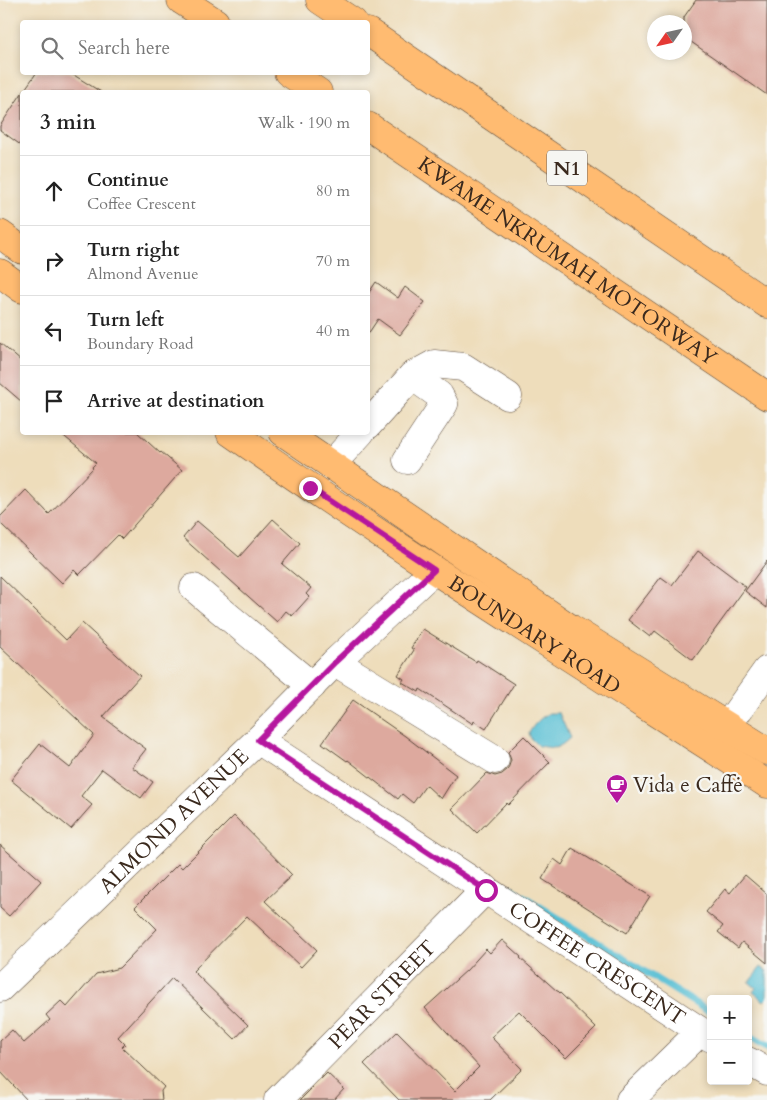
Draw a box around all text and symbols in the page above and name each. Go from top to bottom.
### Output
north arrow [647,15,692,60]
search box [20,20,370,75]
icon: search [38,34,66,62]
text: Search here [78,35,170,61]
text: 3 min [40,108,96,137]
text: Walk · 190 m [258,112,350,134]
street label: KWAME NKRUMAH MOTORWAY [412,150,723,373]
road number: N1 [547,150,587,186]
text: Continue [87,167,169,193]
icon: ahead [40,177,68,205]
text: 80 m [316,180,350,202]
text: Coffee Crescent [87,193,196,215]
text: Turn right [87,237,179,263]
icon: right [40,247,68,275]
text: 70 m [316,250,350,272]
text: Almond Avenue [87,263,198,285]
text: Turn left [87,307,164,333]
icon: left [40,317,68,345]
text: 40 m [316,320,350,342]
text: Boundary Road [87,333,194,355]
icon: arrive [40,387,68,415]
text: Arrive at destination [87,388,264,414]
route end [299,477,322,500]
street label: BOUNDARY ROAD [442,569,626,702]
street label: ALMOND AVENUE [93,742,255,900]
place label: Vida e Caffė [633,771,743,800]
cafe icon: Vida e Caffė [605,773,629,804]
route start [475,879,498,902]
street label: COFFEE CRESCENT [503,895,691,1032]
street label: PEAR STREET [322,934,443,1056]
map controls [707,995,752,1085]
button: + [707,995,752,1040]
button: − [707,1040,752,1085]

